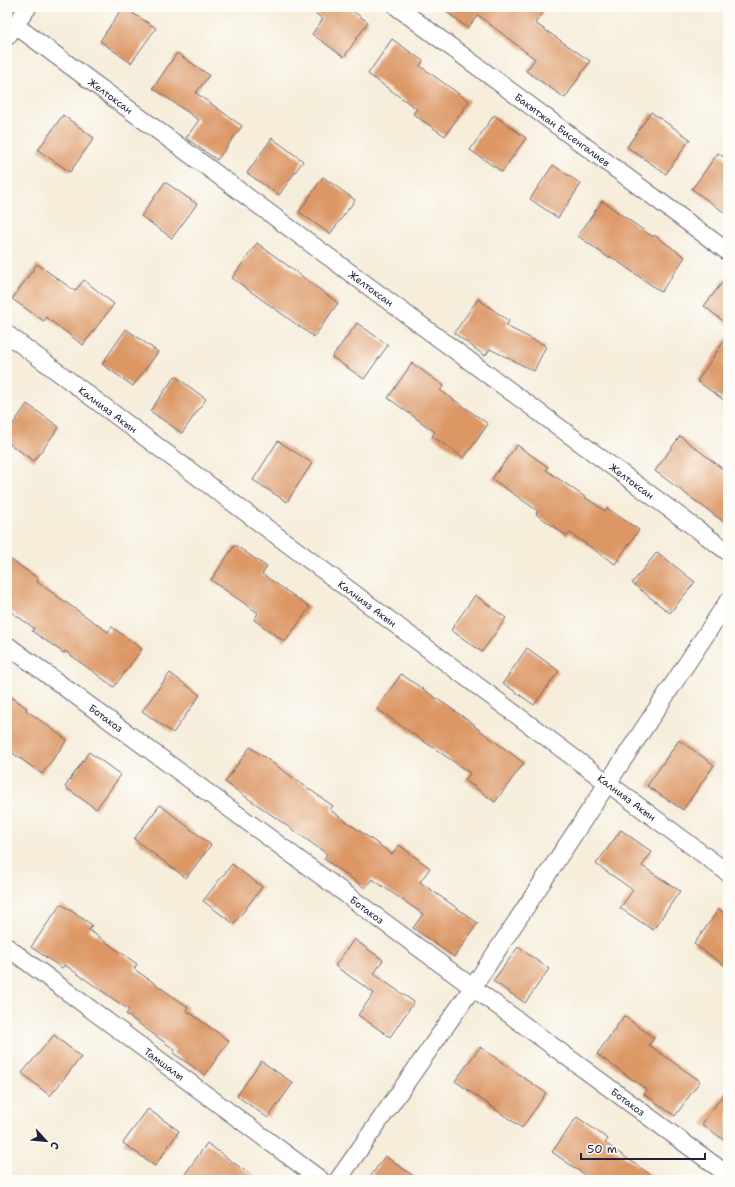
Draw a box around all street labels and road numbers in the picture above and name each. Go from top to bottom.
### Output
street label: Желтоксан [86,75,135,117]
street label: Бакытжан Бисенгалиев [512,90,613,170]
street label: Желтоксан [346,268,396,310]
street label: Калнияз Акын [76,384,140,436]
street label: Желтоксан [607,461,656,502]
street label: Калнияз Акын [335,578,399,630]
street label: Ботакоз [86,701,125,735]
street label: Калнияз Акын [595,772,659,824]
street label: Ботакоз [347,893,387,927]
street label: Тамшалы [141,1045,187,1083]
street label: Ботакоз [608,1085,648,1119]

